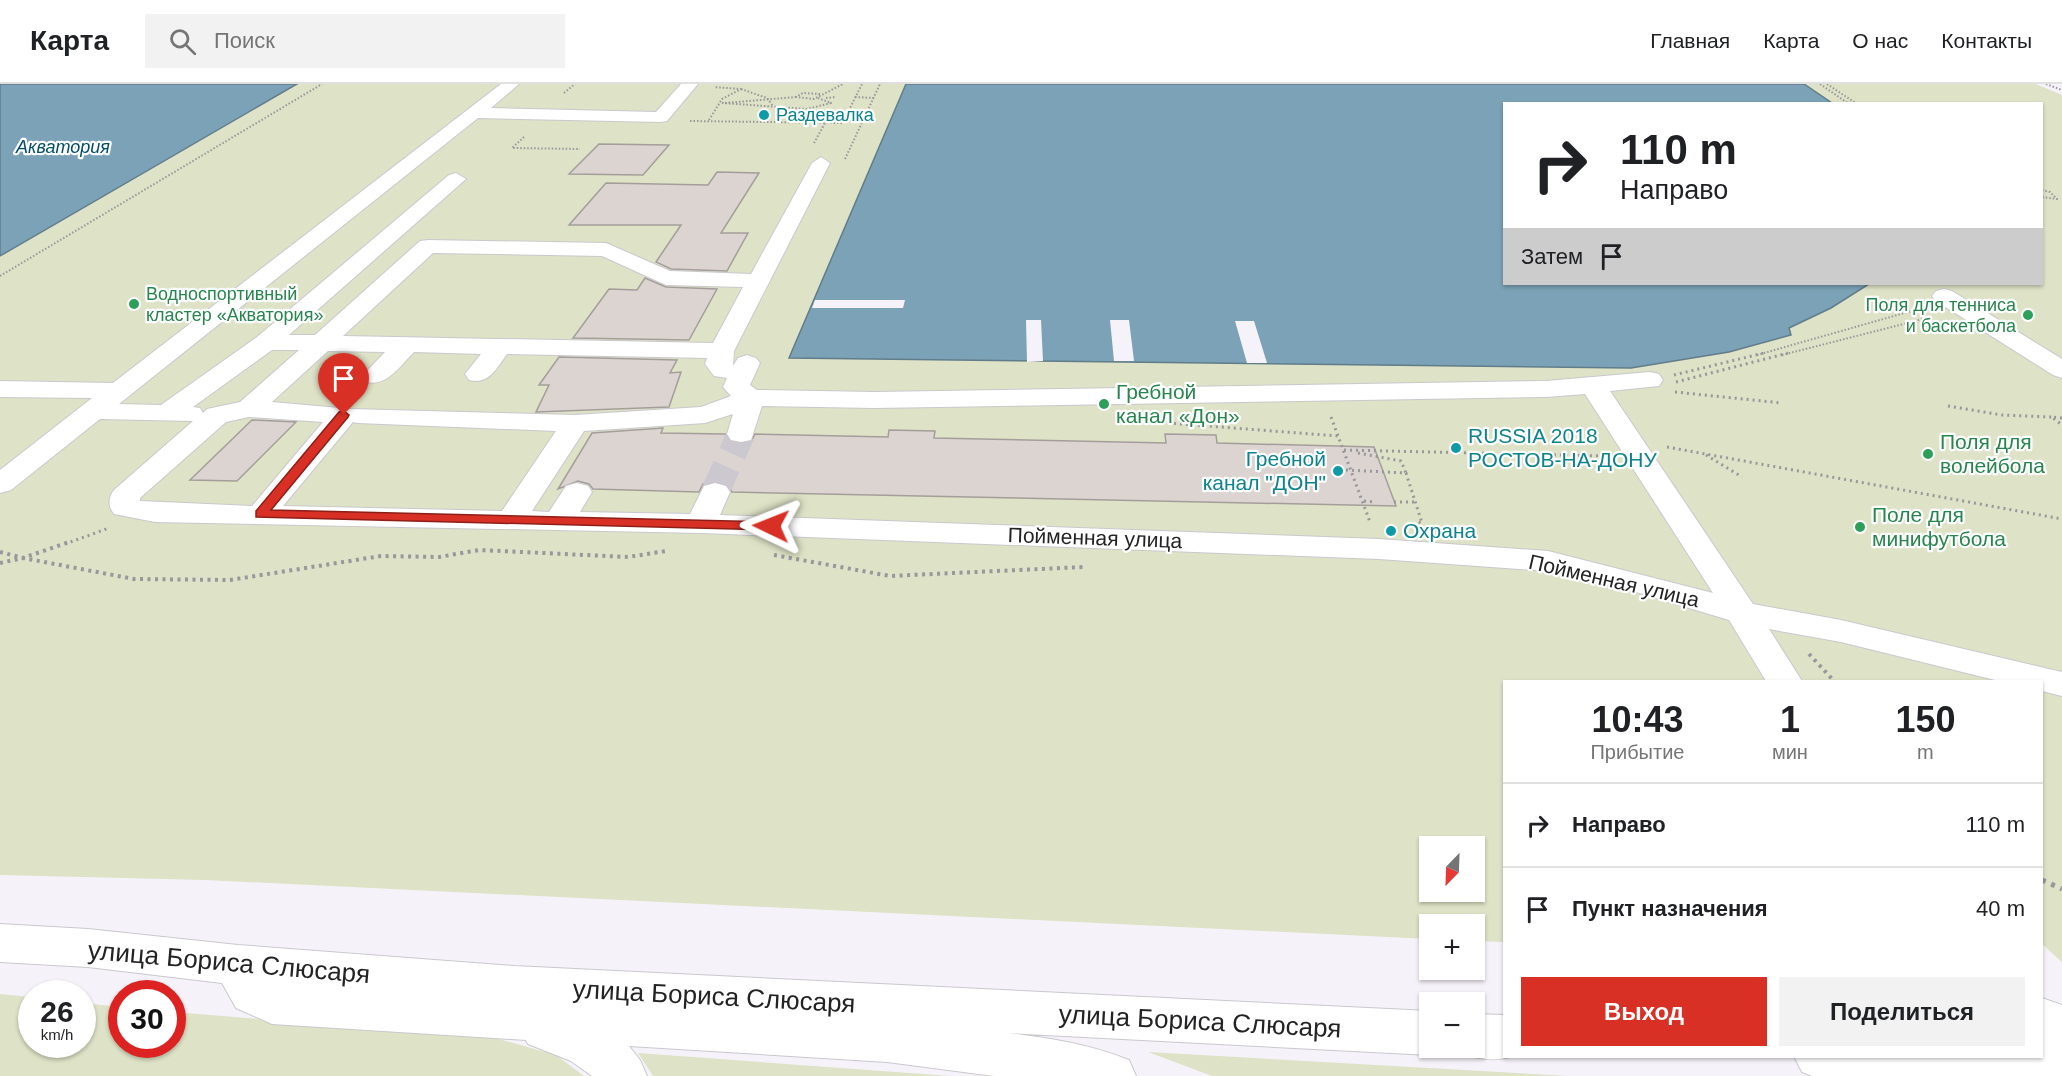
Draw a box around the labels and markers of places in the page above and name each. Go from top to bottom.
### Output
place label: Раздевалка [776,105,875,125]
marker: Раздевалка [757,108,771,122]
place label: Водноспортивный кластер «Акватория» [146,284,323,325]
place label: Поля для тенниса и баскетбола [1865,295,2017,336]
marker: Водноспортивный кластер «Акватория» [127,297,141,311]
marker: Поля для тенниса и баскетбола [2021,308,2035,322]
pin [318,353,369,415]
place label: Гребной канал «Дон» [1116,380,1240,427]
marker: Гребной канал «Дон» [1097,397,1111,411]
place label: RUSSIA 2018 РОСТОВ-НА-ДОНУ [1468,424,1657,471]
place label: Поля для волейбола [1940,430,2045,477]
marker: RUSSIA 2018 РОСТОВ-НА-ДОНУ [1449,441,1463,455]
place label: Гребной канал "ДОН" [1203,447,1326,494]
marker: Поля для волейбола [1921,447,1935,461]
marker: Гребной канал "ДОН" [1331,464,1345,478]
place label: Поле для минифутбола [1872,503,2006,550]
place label: Охрана [1403,519,1477,542]
marker: Поле для минифутбола [1853,520,1867,534]
marker: Охрана [1384,524,1398,538]

